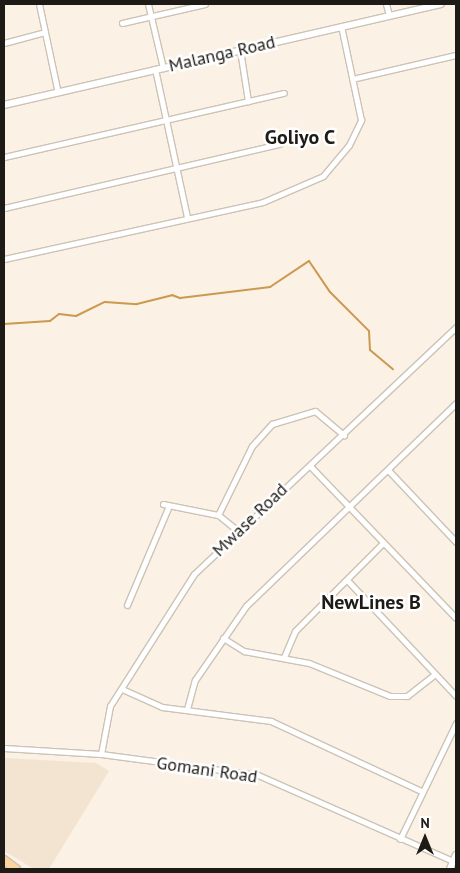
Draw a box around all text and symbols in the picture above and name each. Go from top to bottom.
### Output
street label: Malanga Road [167,31,277,77]
district label: Goliyo C [265,125,335,149]
street label: Mwase Road [208,479,292,561]
district label: NewLines B [321,590,421,614]
street label: Gomani Road [155,752,259,788]
north arrow [400,813,450,863]
text: N [420,814,430,832]

